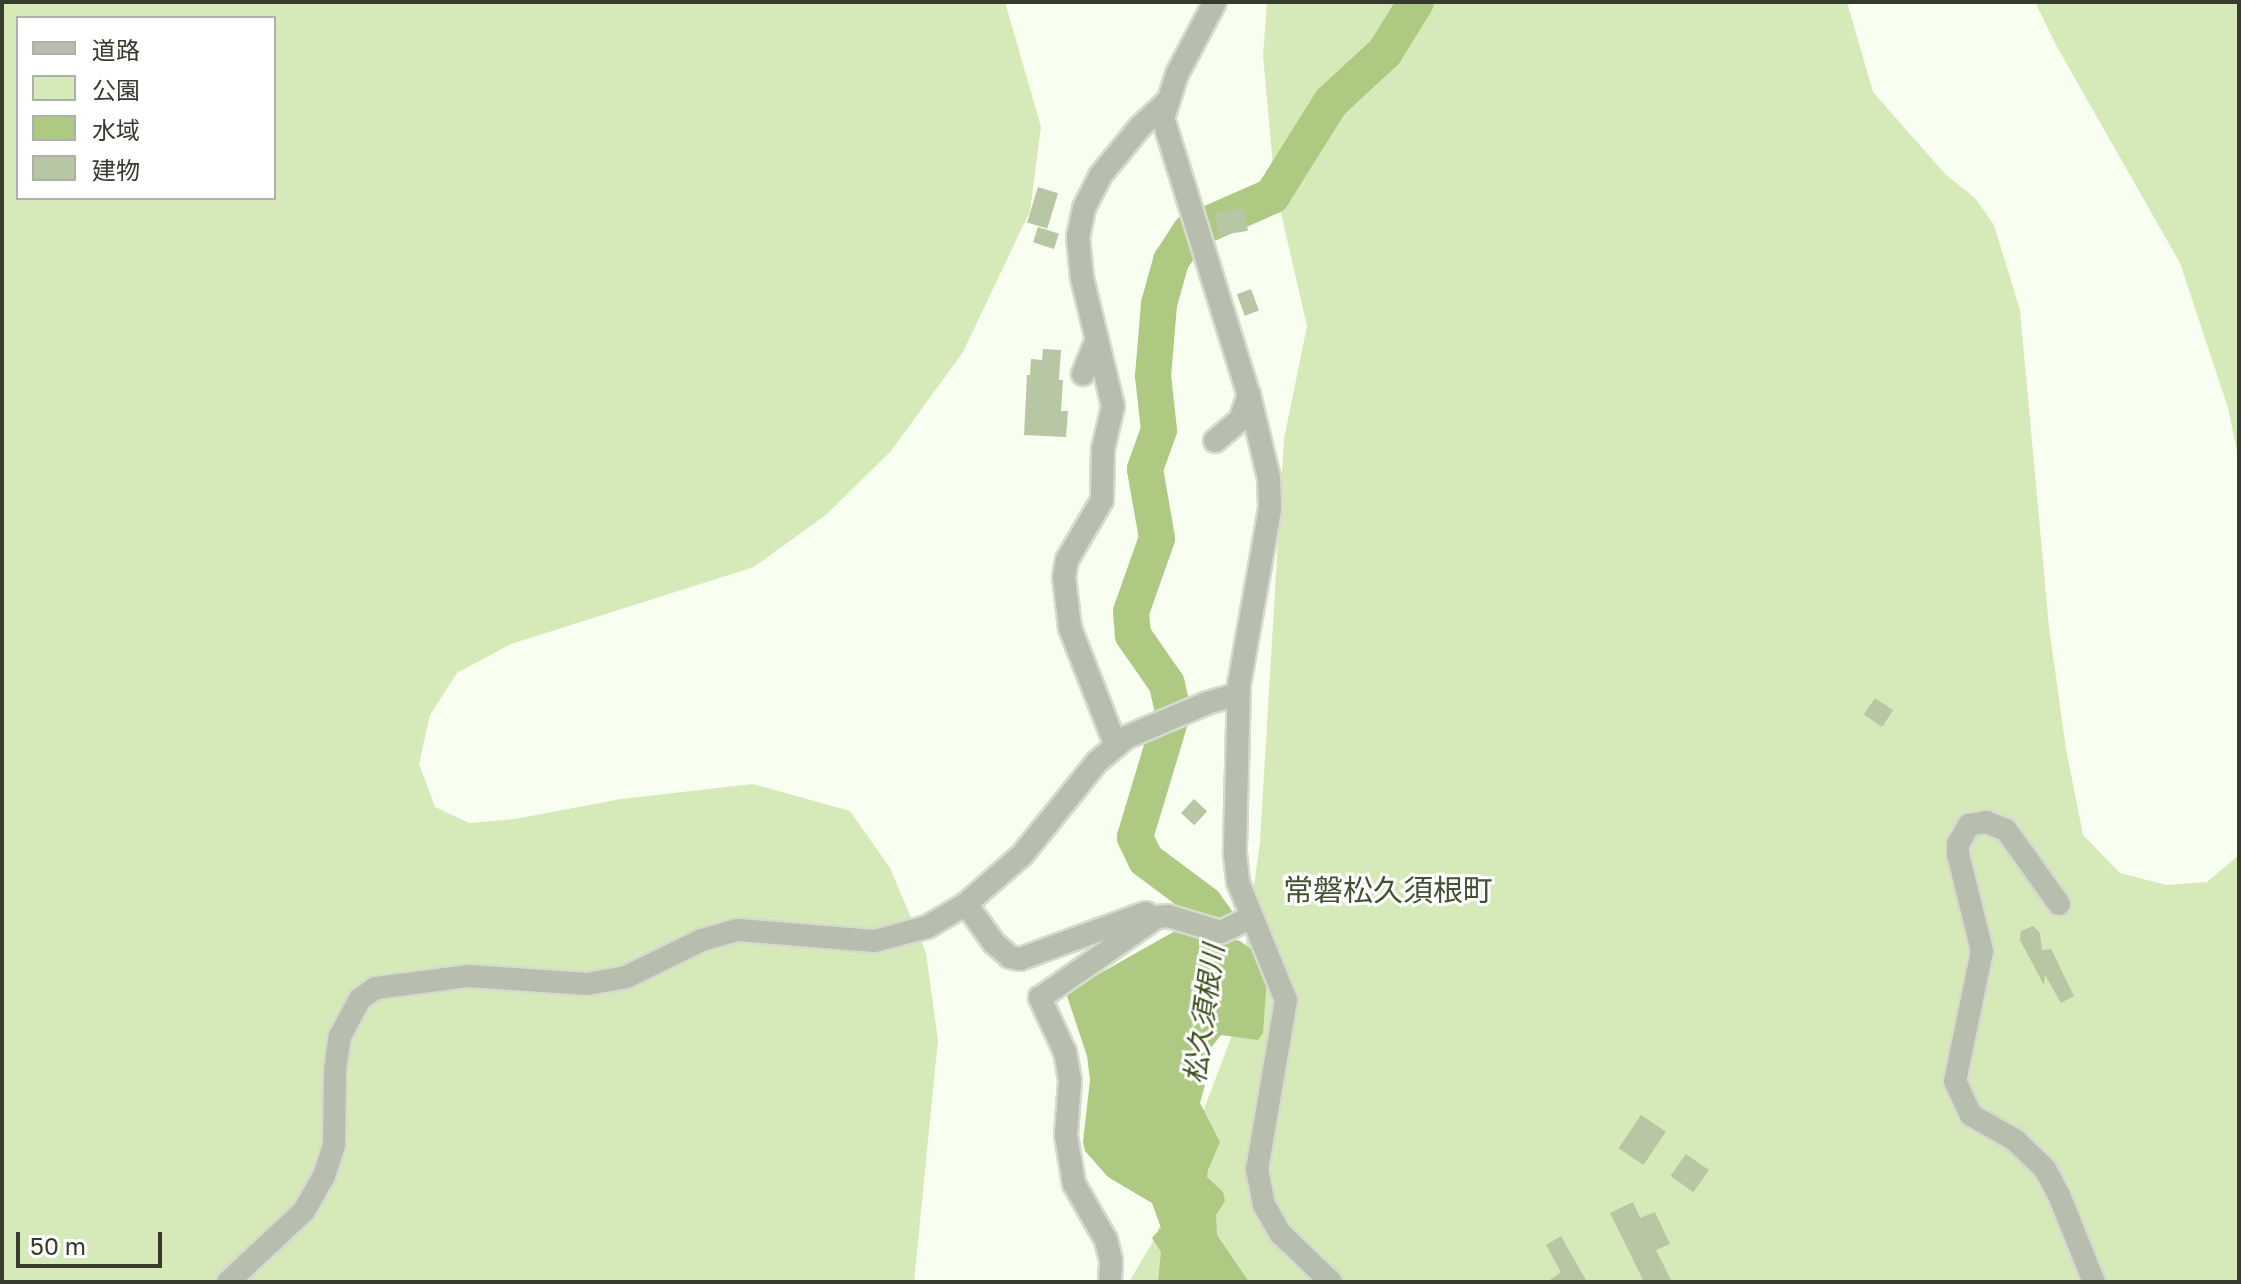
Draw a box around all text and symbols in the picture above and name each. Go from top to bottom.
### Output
legend [16,16,276,200]
text: 道路 [92,35,140,64]
text: 公園 [92,75,140,104]
text: 水域 [92,115,140,144]
text: 建物 [92,155,140,184]
district label: 常磐松久須根町 [1283,872,1493,908]
water label: 松久須根川 [1178,942,1230,1086]
scale bar [20,1216,166,1266]
text: 50 m [30,1231,86,1260]

